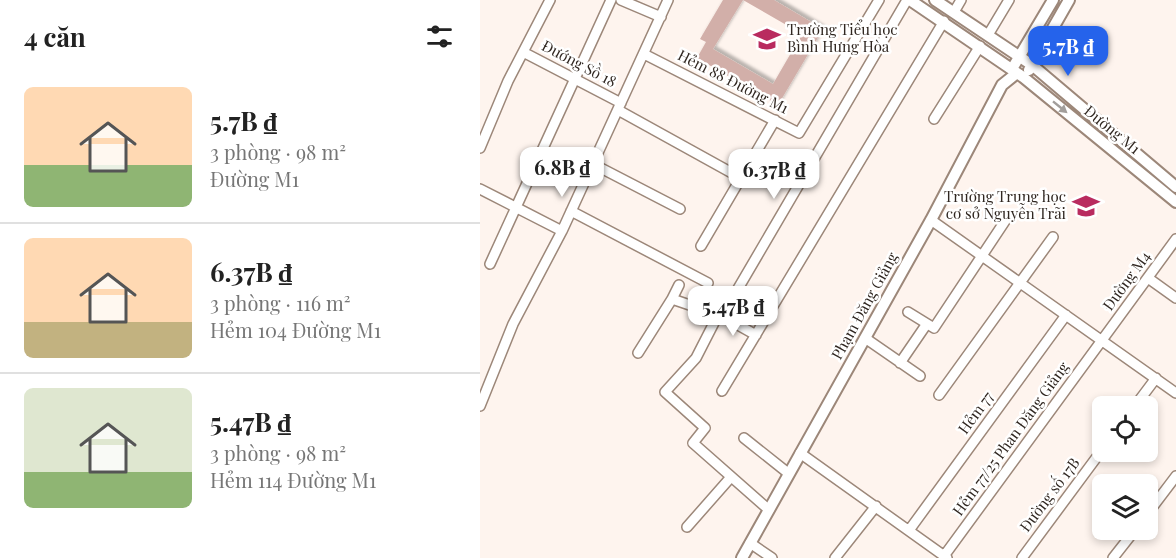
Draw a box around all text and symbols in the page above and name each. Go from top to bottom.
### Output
text: 4 căn [24,19,86,54]
place label: Trường Tiểu học Bình Hưng Hòa [787,19,898,56]
icon: filters [423,20,456,53]
school or university icon: Trường Tiểu học Bình Hưng Hòa [752,24,782,54]
pin: 5.7B ₫ [1019,26,1117,77]
text: 5.7B ₫ [1042,32,1094,59]
street label: Đướng Sồ 18 [539,34,621,91]
street label: Hẻm 88 Đường M1 [675,45,793,118]
street label: Đường M1 [1080,100,1145,158]
one-way arrow [1052,101,1068,114]
text: 5.7B ₫ [210,103,277,138]
icon: home [72,111,144,183]
text: 3 phòng · 98 m² [210,138,346,165]
pin: 6.8B ₫ [513,147,611,198]
pin: 6.37B ₫ [719,149,829,200]
text: 6.8B ₫ [534,153,590,180]
text: 6.37B ₫ [742,155,806,182]
text: Đường M1 [210,165,299,192]
place label: Trường Trung học cơ sở Nguyễn Trãi [944,186,1067,223]
school or university icon: Trường Trung học cơ sở Nguyễn Trãi [1071,191,1101,221]
street label: Đường M4 [1098,247,1154,314]
street label: Phạm Đăng Giảng [826,248,902,363]
text: 6.37B ₫ [210,254,292,289]
icon: home [72,262,144,334]
pin: 5.47B ₫ [678,286,788,337]
text: 3 phòng · 116 m² [210,289,351,316]
text: 5.47B ₫ [702,292,764,319]
text: Hẻm 104 Đường M1 [210,316,381,343]
street label: Hẻm 77/25 Phan Đăng Giảng [948,357,1073,519]
street label: Hẻm 77 [953,387,997,438]
map controls [1092,396,1158,540]
button: locate [1092,396,1158,462]
text: 5.47B ₫ [210,404,291,439]
icon: home [72,412,144,484]
text: 3 phòng · 98 m² [210,439,346,466]
street label: Đường số 17B [1014,453,1084,536]
text: Hẻm 114 Đường M1 [210,466,376,493]
button: layers [1092,474,1158,540]

